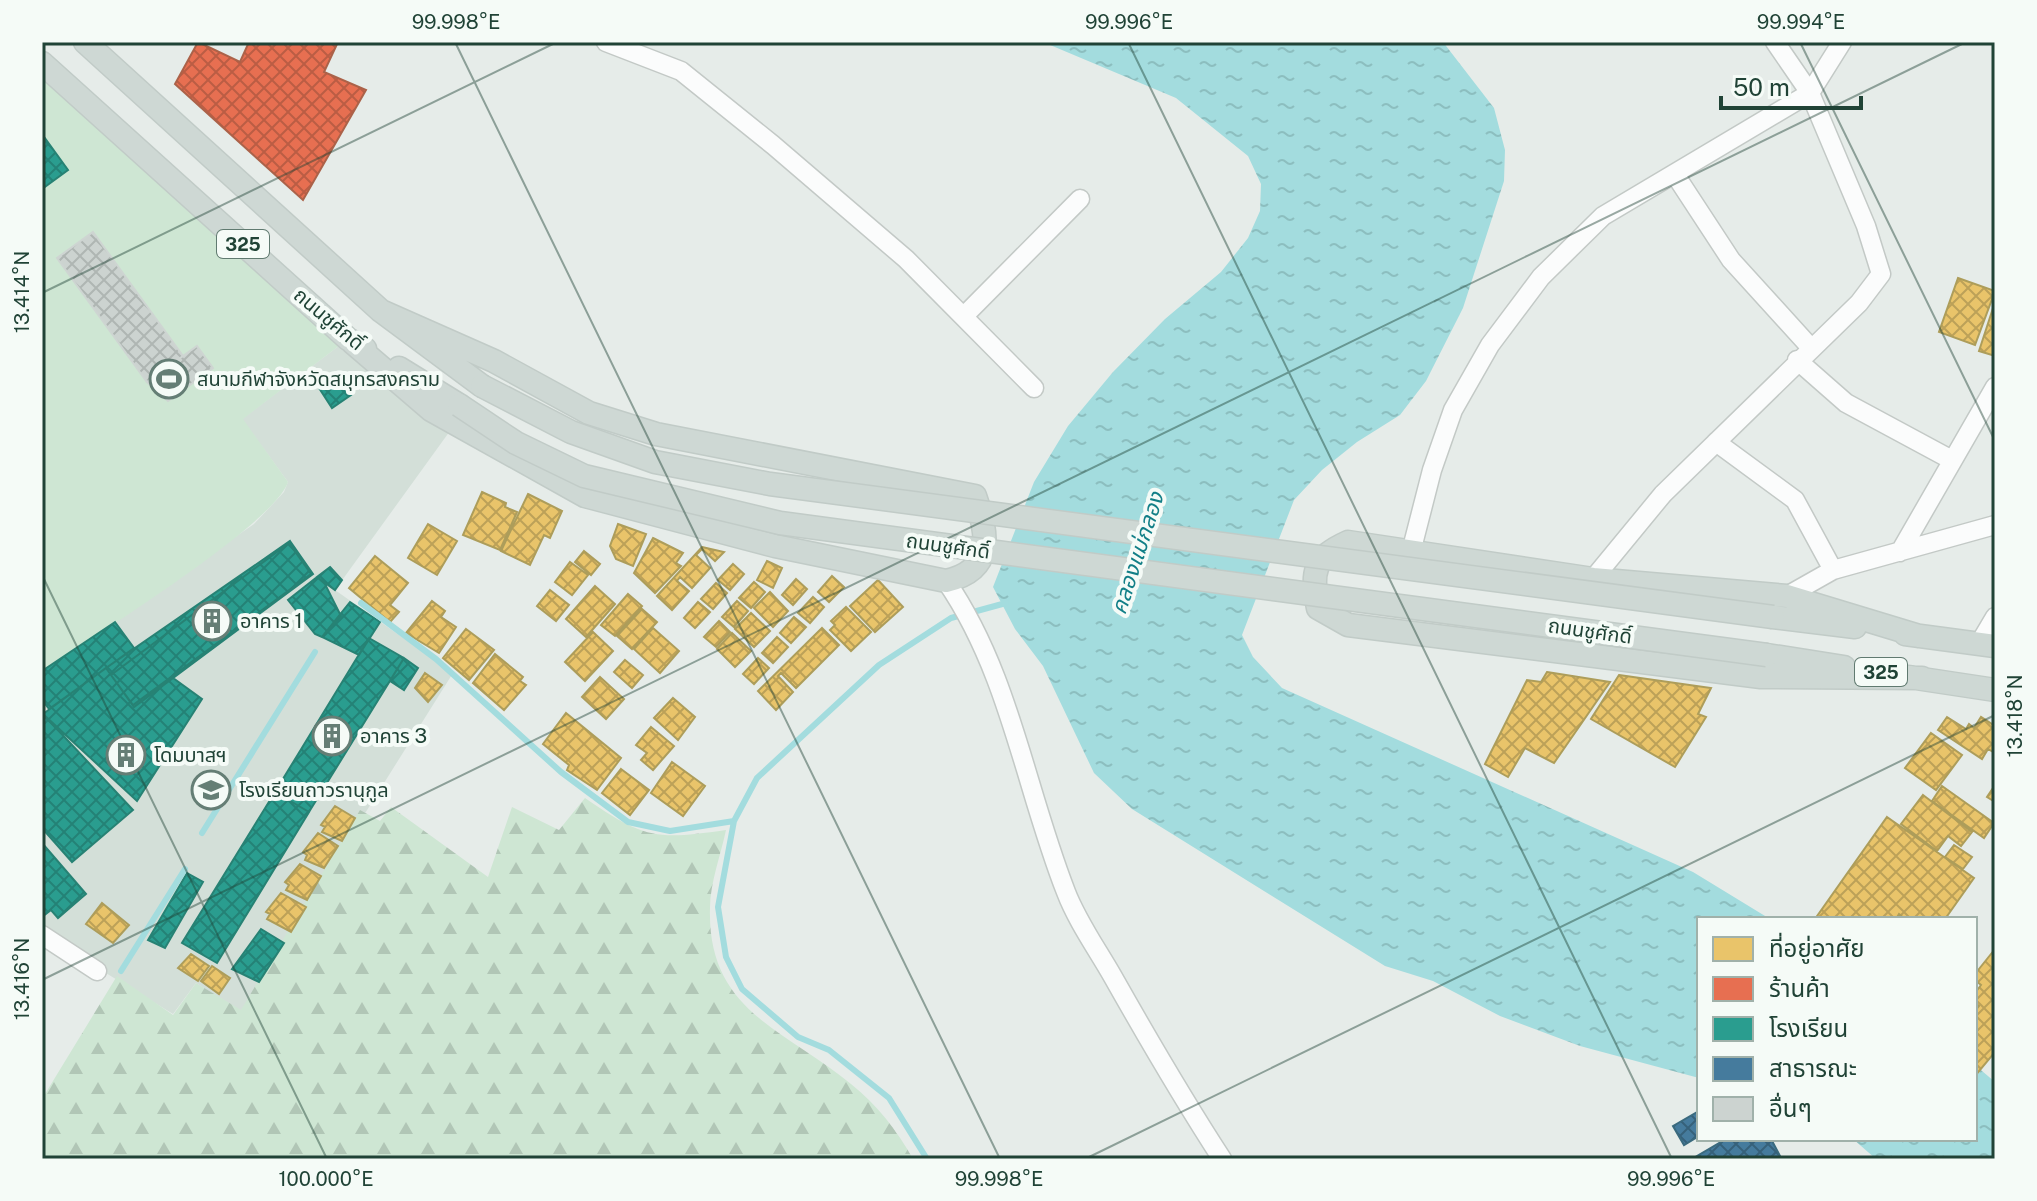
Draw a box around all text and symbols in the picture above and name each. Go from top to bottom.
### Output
text: 99.998°E [412,10,500,34]
text: 99.996°E [1085,10,1173,34]
text: 99.994°E [1757,10,1845,34]
scale bar [1721,60,1861,110]
text: 50 m [1733,73,1790,101]
road number: 325 [217,230,269,258]
text: 13.414°N [10,251,34,333]
street label: ถนนชูศักดิ์ [288,283,369,356]
sports icon: สนามกีฬาจังหวัดสมุทรสงคราม [148,358,190,400]
place label: สนามกีฬาจังหวัดสมุทรสงคราม [197,367,440,391]
water label: คลองแม่กลอง [1105,488,1169,617]
street label: ถนนชูศักดิ์ [904,528,991,565]
building icon: อาคาร 1 [191,600,233,642]
place label: อาคาร 1 [240,609,303,633]
street label: ถนนชูศักดิ์ [1546,613,1633,650]
road number: 325 [1855,658,1907,686]
text: 13.418°N [2003,674,2027,758]
building icon: อาคาร 3 [311,715,353,757]
place label: อาคาร 3 [360,724,427,748]
building icon: โดมบาสฯ [105,734,147,776]
place label: โดมบาสฯ [154,743,227,767]
school or university icon: โรงเรียนถาวรานุกูล [190,769,232,811]
place label: โรงเรียนถาวรานุกูล [239,778,389,803]
legend [1697,917,1977,1141]
text: ที่อยู่อาศัย [1769,932,1865,964]
text: 13.416°N [10,938,34,1020]
text: ร้านค้า [1769,974,1830,1002]
text: โรงเรียน [1769,1014,1848,1042]
text: สาธารณะ [1769,1054,1857,1082]
text: อื่นๆ [1769,1092,1812,1122]
text: 100.000°E [278,1167,374,1191]
text: 99.998°E [955,1167,1043,1191]
text: 99.996°E [1627,1167,1715,1191]

